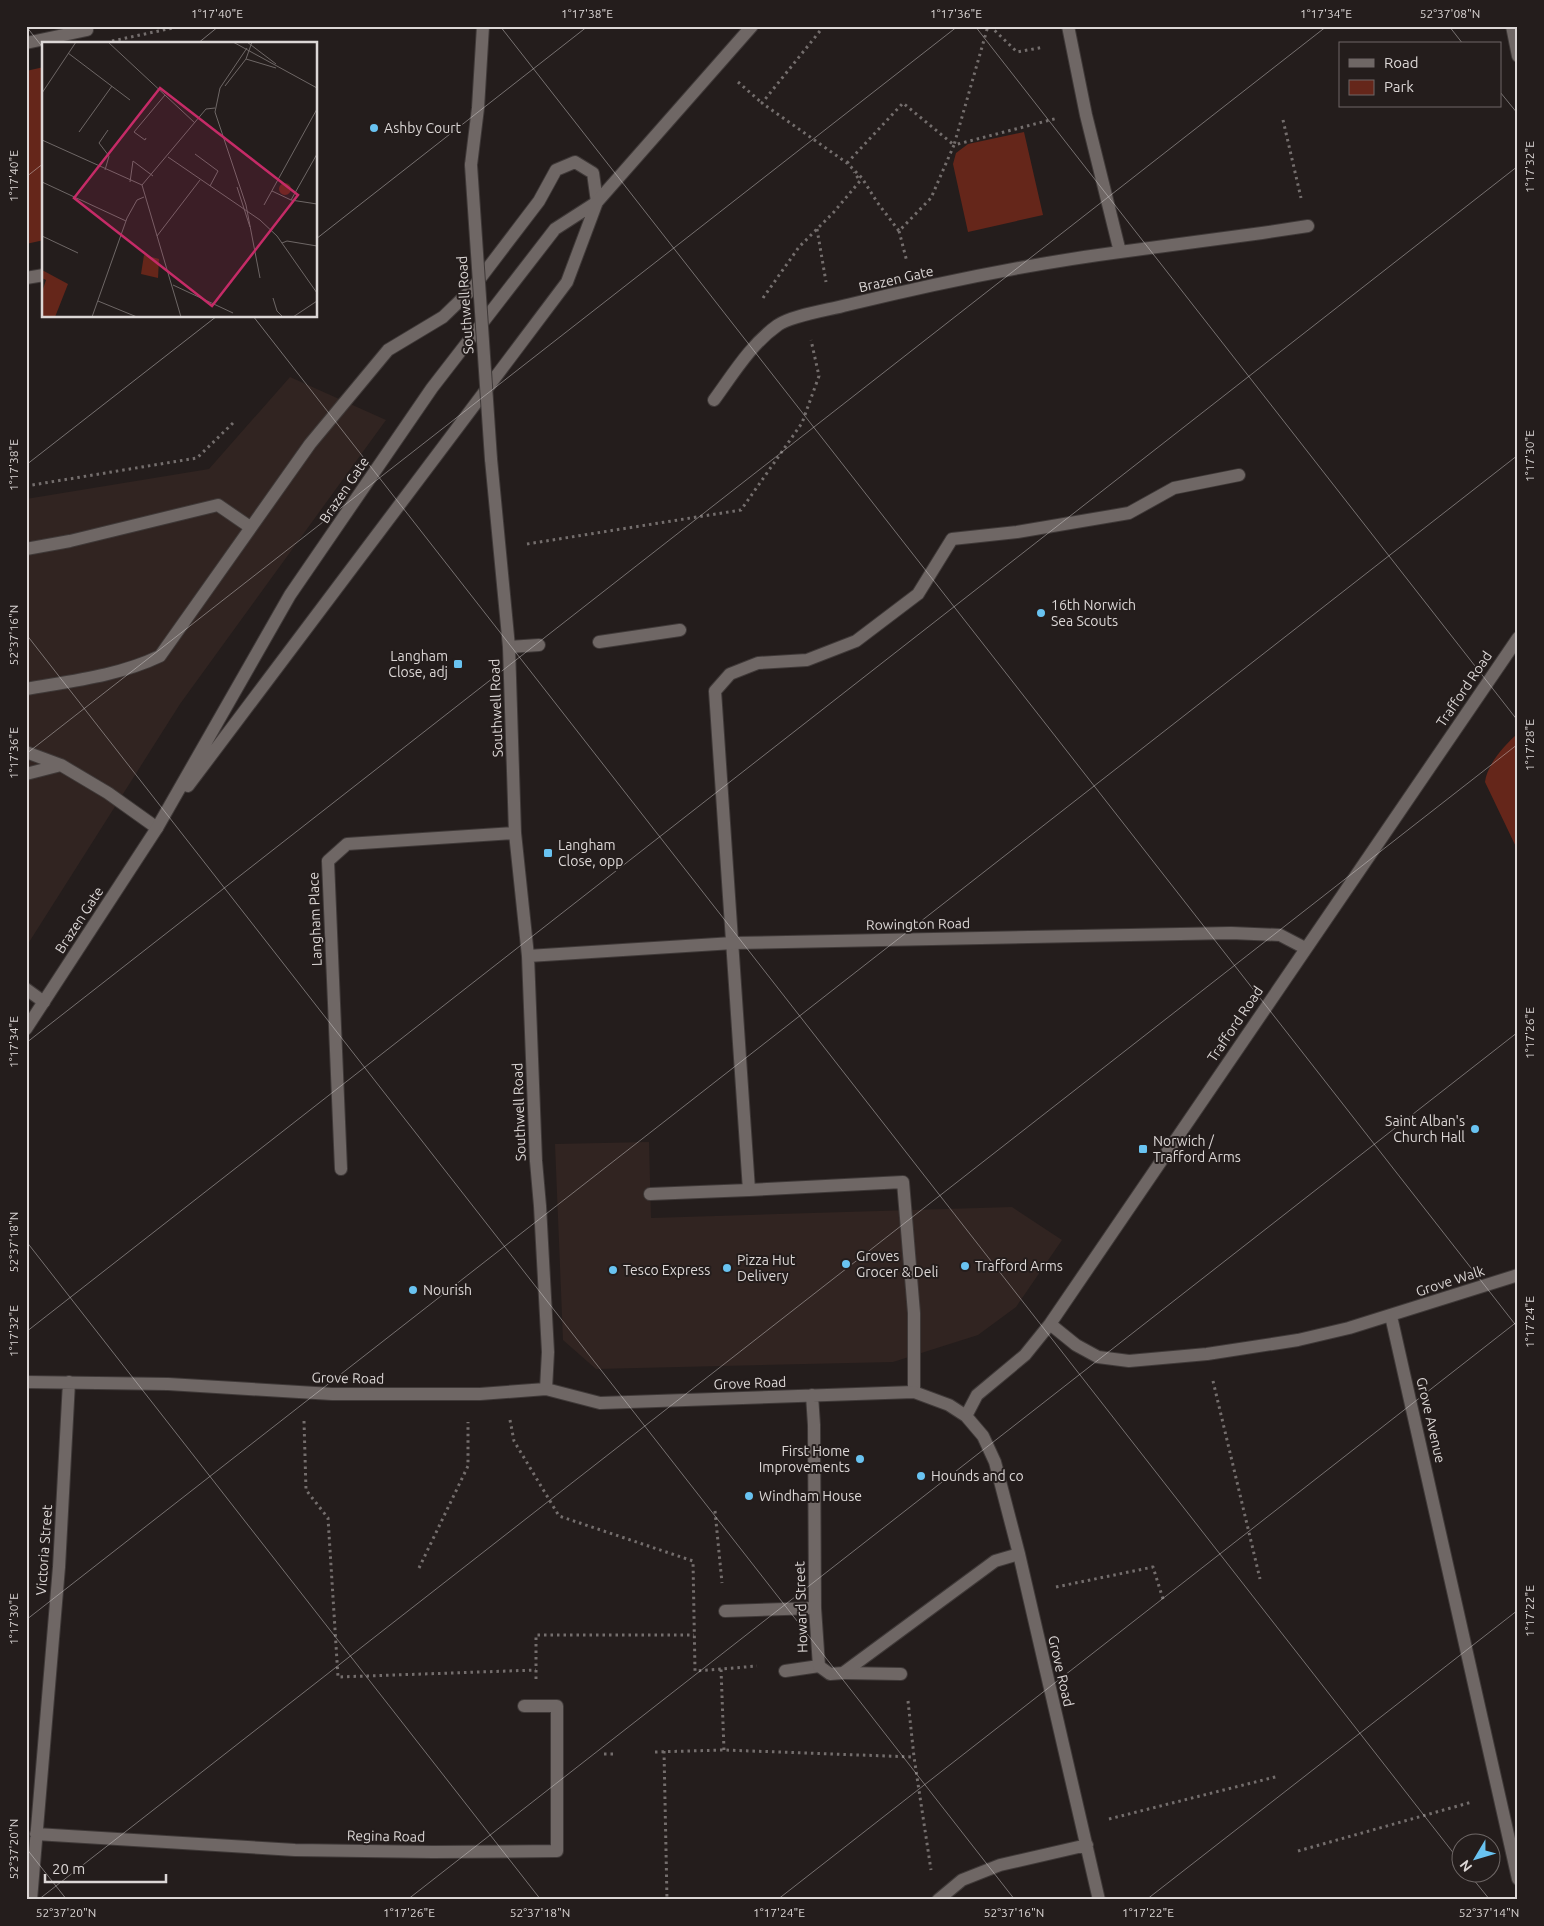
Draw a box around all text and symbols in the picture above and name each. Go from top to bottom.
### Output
text: 1°17'40"E [191,7,243,20]
text: 1°17'38"E [561,7,613,20]
text: 1°17'36"E [930,7,982,20]
text: 1°17'34"E [1300,7,1352,20]
text: 52°37'08"N [1420,7,1480,20]
inset map [42,42,318,318]
legend [1339,42,1502,108]
text: Road [1384,54,1419,71]
text: Park [1384,78,1414,95]
place label: Ashby Court [384,120,462,136]
marker: Ashby Court [368,122,380,134]
text: 1°17'32"E [1523,141,1536,193]
text: 1°17'40"E [7,150,20,202]
street label: Southwell Road [454,255,476,355]
street label: Brazen Gate [857,263,935,295]
text: 1°17'30"E [1523,430,1536,482]
text: 1°17'38"E [7,439,20,491]
street label: Brazen Gate [316,454,372,526]
place label: 16th Norwich Sea Scouts [1051,597,1136,629]
text: 52°37'16"N [7,605,20,665]
marker: 16th Norwich Sea Scouts [1035,607,1047,619]
place label: Langham Close, adj [388,648,448,680]
street label: Trafford Road [1433,648,1495,730]
marker: Langham Close, adj [452,658,464,670]
street label: Southwell Road [486,659,506,757]
text: 1°17'28"E [1523,719,1536,771]
text: 1°17'36"E [7,727,20,779]
place label: Langham Close, opp [558,837,623,869]
marker: Langham Close, opp [542,847,554,859]
street label: Langham Place [305,872,325,966]
street label: Brazen Gate [52,884,106,956]
street label: Rowington Road [866,915,970,933]
street label: Trafford Road [1204,983,1266,1065]
text: 1°17'26"E [1523,1007,1536,1059]
text: 1°17'34"E [7,1016,20,1068]
street label: Southwell Road [509,1063,529,1161]
place label: Saint Alban's Church Hall [1385,1113,1465,1145]
marker: Saint Alban's Church Hall [1469,1123,1481,1135]
place label: Norwich / Trafford Arms [1153,1133,1241,1165]
marker: Norwich / Trafford Arms [1137,1143,1149,1155]
text: 52°37'18"N [7,1212,20,1272]
place label: Groves Grocer & Deli [856,1248,939,1280]
place label: Pizza Hut Delivery [737,1252,796,1284]
marker: Groves Grocer & Deli [840,1258,852,1270]
place label: Trafford Arms [975,1258,1063,1274]
marker: Trafford Arms [959,1260,971,1272]
place label: Tesco Express [623,1262,710,1278]
marker: Pizza Hut Delivery [721,1262,733,1274]
street label: Grove Walk [1414,1262,1486,1300]
marker: Tesco Express [607,1264,619,1276]
place label: Nourish [423,1282,472,1298]
marker: Nourish [407,1284,419,1296]
text: 1°17'24"E [1523,1296,1536,1348]
text: 1°17'32"E [7,1305,20,1357]
street label: Grove Road [311,1369,385,1387]
street label: Grove Road [713,1374,787,1392]
street label: Grove Avenue [1413,1376,1449,1464]
place label: First Home Improvements [759,1443,850,1475]
marker: First Home Improvements [854,1453,866,1465]
place label: Hounds and co [931,1468,1024,1484]
marker: Hounds and co [915,1470,927,1482]
place label: Windham House [759,1488,862,1504]
marker: Windham House [743,1490,755,1502]
street label: Victoria Street [33,1504,55,1596]
street label: Howard Street [791,1560,811,1653]
text: 1°17'22"E [1523,1585,1536,1637]
text: 1°17'30"E [7,1593,20,1645]
street label: Grove Road [1045,1634,1077,1708]
text: 52°37'20"N [7,1819,20,1879]
street label: Regina Road [347,1827,425,1845]
north arrow [1452,1834,1502,1884]
scale bar [45,1851,166,1883]
text: N [1456,1857,1475,1875]
text: 20 m [52,1860,85,1877]
text: 52°37'20"N [36,1906,96,1919]
text: 1°17'26"E [383,1906,435,1919]
text: 52°37'18"N [510,1906,570,1919]
text: 1°17'24"E [753,1906,805,1919]
text: 52°37'16"N [984,1906,1044,1919]
text: 1°17'22"E [1122,1906,1174,1919]
text: 52°37'14"N [1459,1906,1519,1919]

